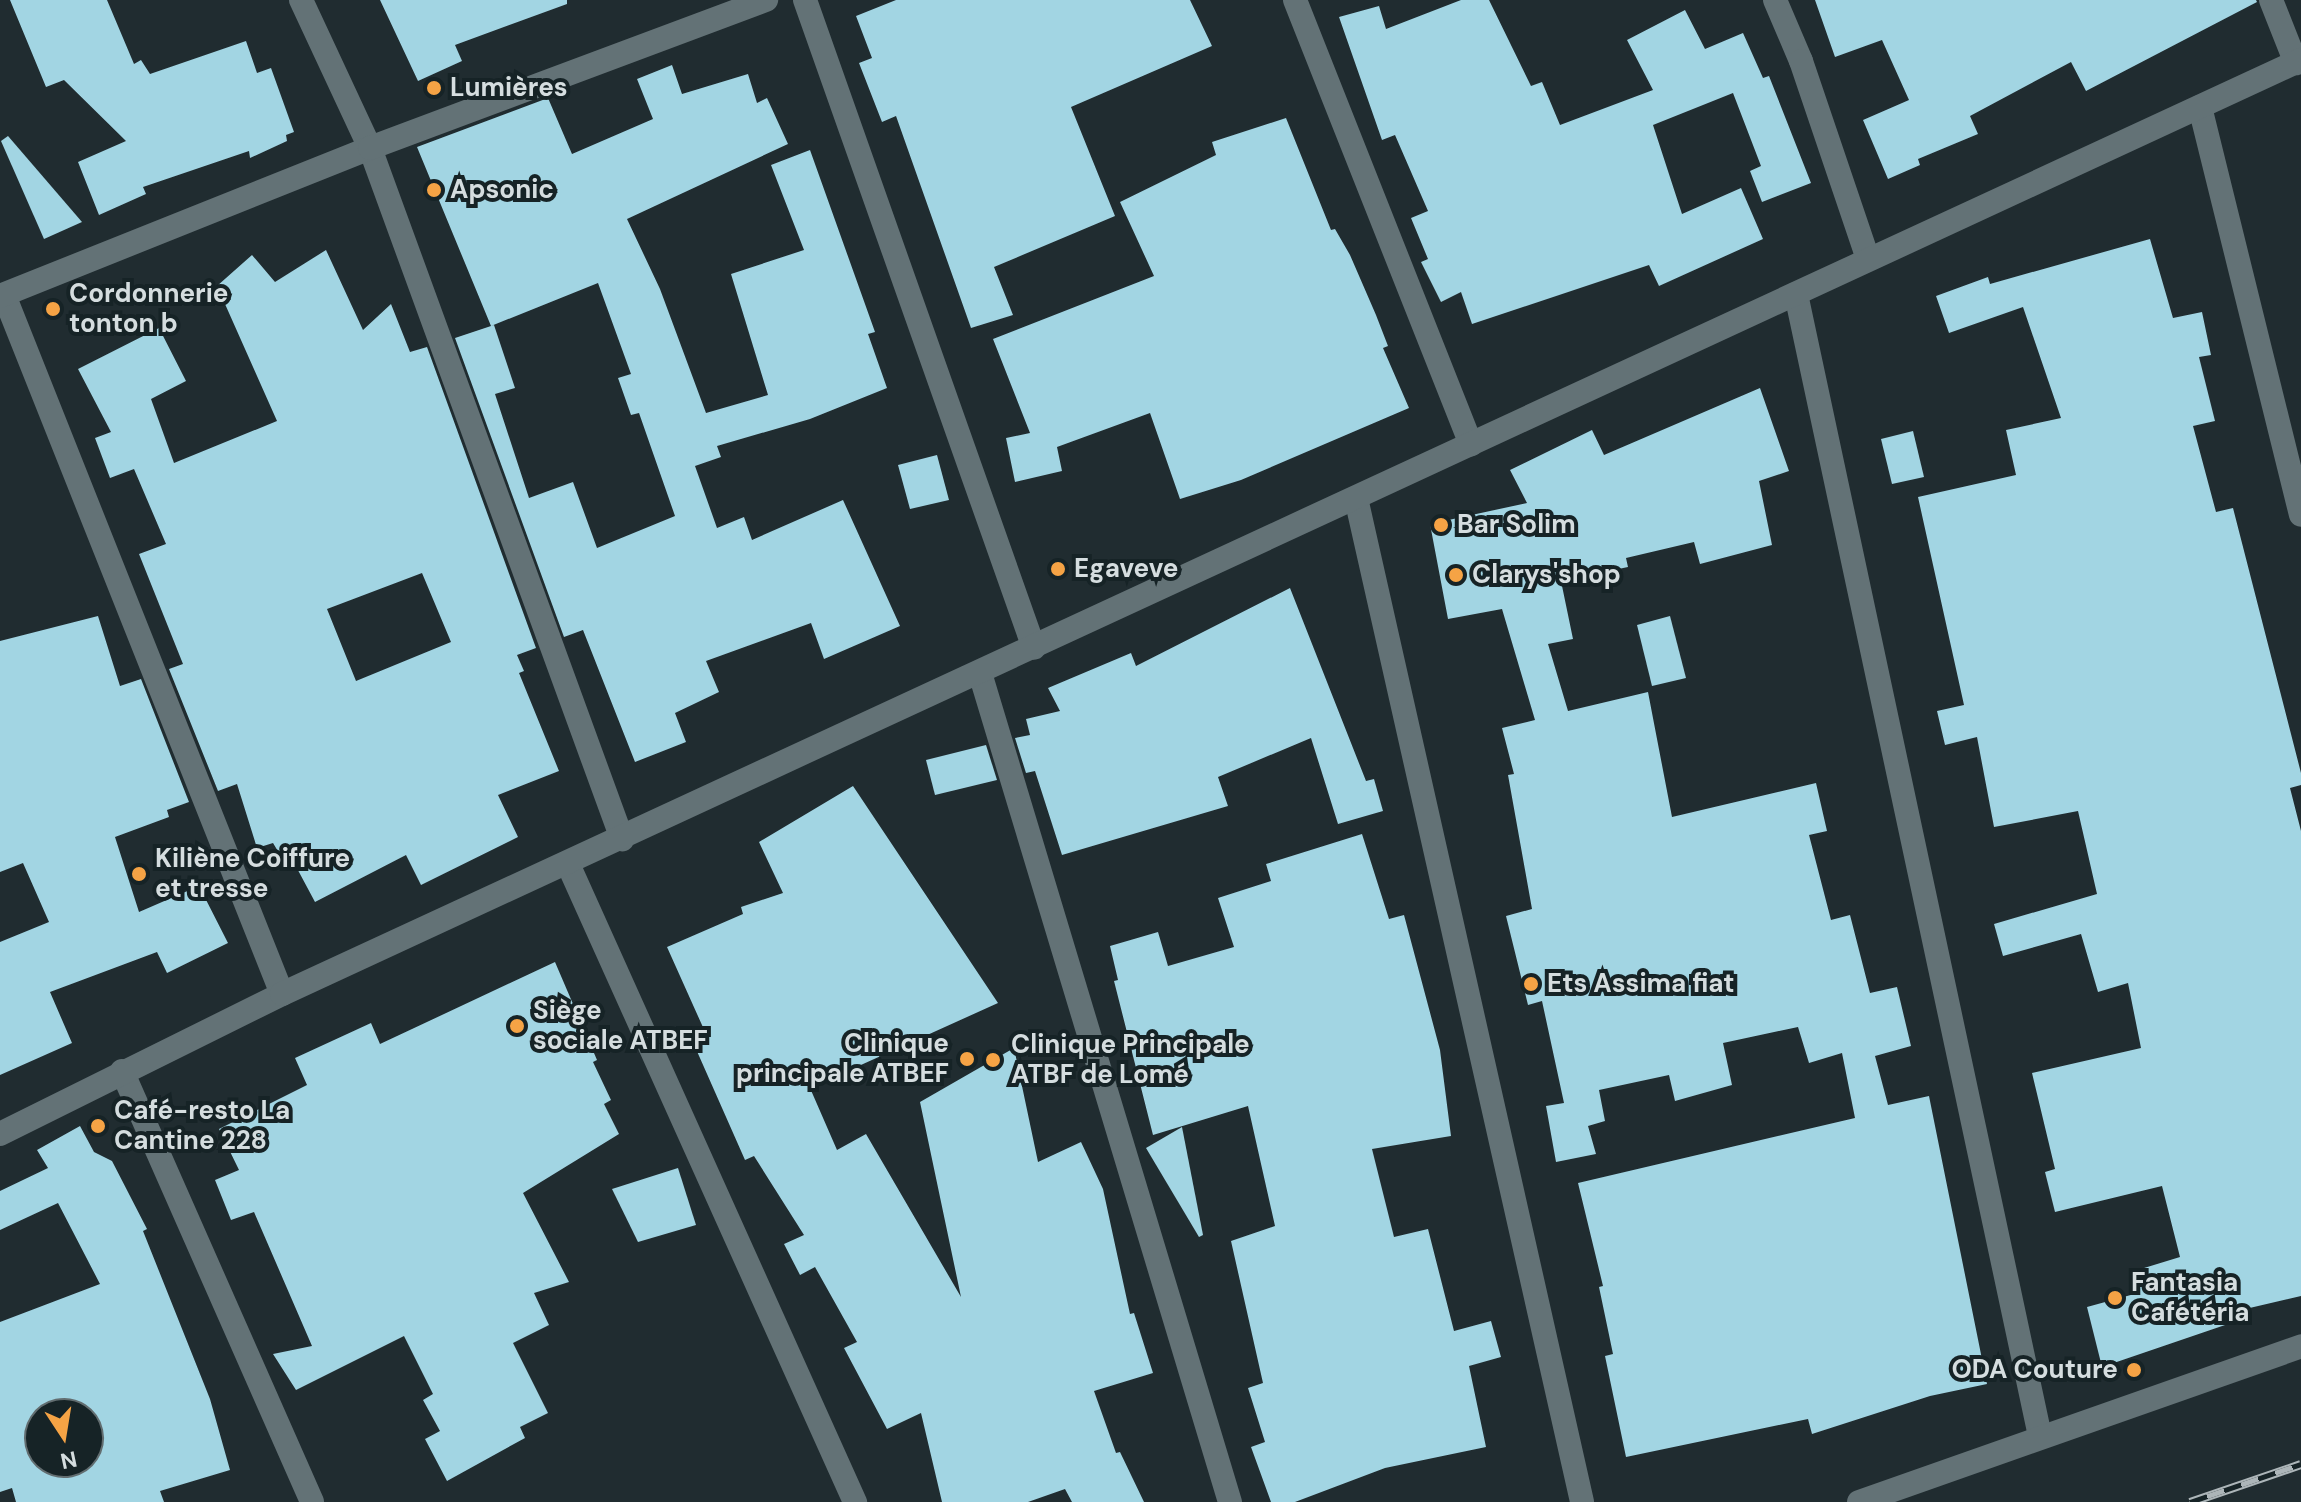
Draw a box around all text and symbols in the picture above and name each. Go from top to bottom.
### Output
place label: Lumières [450,72,568,104]
marker: Lumières [425,79,443,97]
place label: Apsonic [450,174,554,206]
marker: Apsonic [425,181,443,199]
place label: Cordonnerie tonton b [69,278,229,340]
marker: Cordonnerie tonton b [44,300,62,318]
place label: Bar Solim [1457,509,1576,541]
marker: Bar Solim [1432,516,1450,534]
place label: Egaveve [1074,553,1178,585]
place label: Clarys'shop [1472,559,1621,591]
marker: Egaveve [1049,560,1067,578]
marker: Clarys'shop [1447,566,1465,584]
place label: Kiliène Coiffure et tresse [155,843,350,904]
marker: Kiliène Coiffure et tresse [130,865,148,883]
place label: Ets Assima fiat [1547,968,1735,1000]
marker: Ets Assima fiat [1522,975,1540,993]
place label: Siège sociale ATBEF [533,995,708,1056]
marker: Siège sociale ATBEF [508,1017,526,1035]
place label: Clinique principale ATBEF [736,1028,949,1090]
place label: Clinique Principale ATBF de Lomé [1011,1029,1250,1090]
marker: Clinique principale ATBEF [956,1048,978,1070]
marker: Clinique Principale ATBF de Lomé [982,1049,1004,1071]
place label: Café-resto La Cantine 228 [114,1095,290,1156]
marker: Café-resto La Cantine 228 [89,1117,107,1135]
place label: Fantasia Cafétéria [2131,1267,2250,1328]
marker: Fantasia Cafétéria [2106,1289,2124,1307]
place label: ODA Couture [1951,1354,2118,1386]
marker: ODA Couture [2125,1361,2143,1379]
north arrow [24,1398,104,1478]
text: N [58,1444,80,1476]

